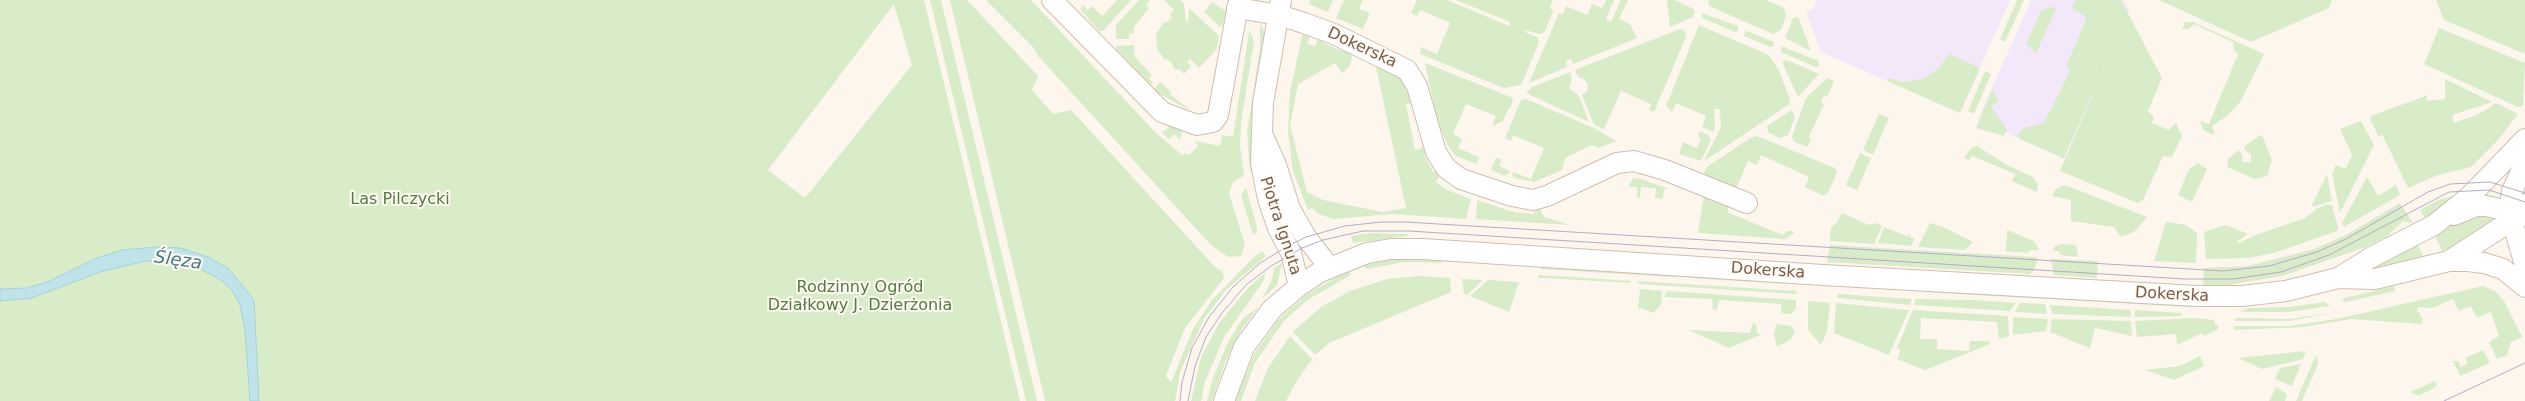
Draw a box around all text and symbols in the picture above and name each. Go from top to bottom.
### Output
street label: Dokerska [1324,24,1400,72]
street label: Piotra Ignuta [1255,174,1305,278]
park label: Las Pilczycki [350,190,450,210]
water label: Ślęza [153,247,203,275]
street label: Dokerska [1730,259,1806,283]
park label: Rodzinny Ogród Działkowy J. Dzierżonia [768,278,952,316]
street label: Dokerska [2134,283,2210,307]

